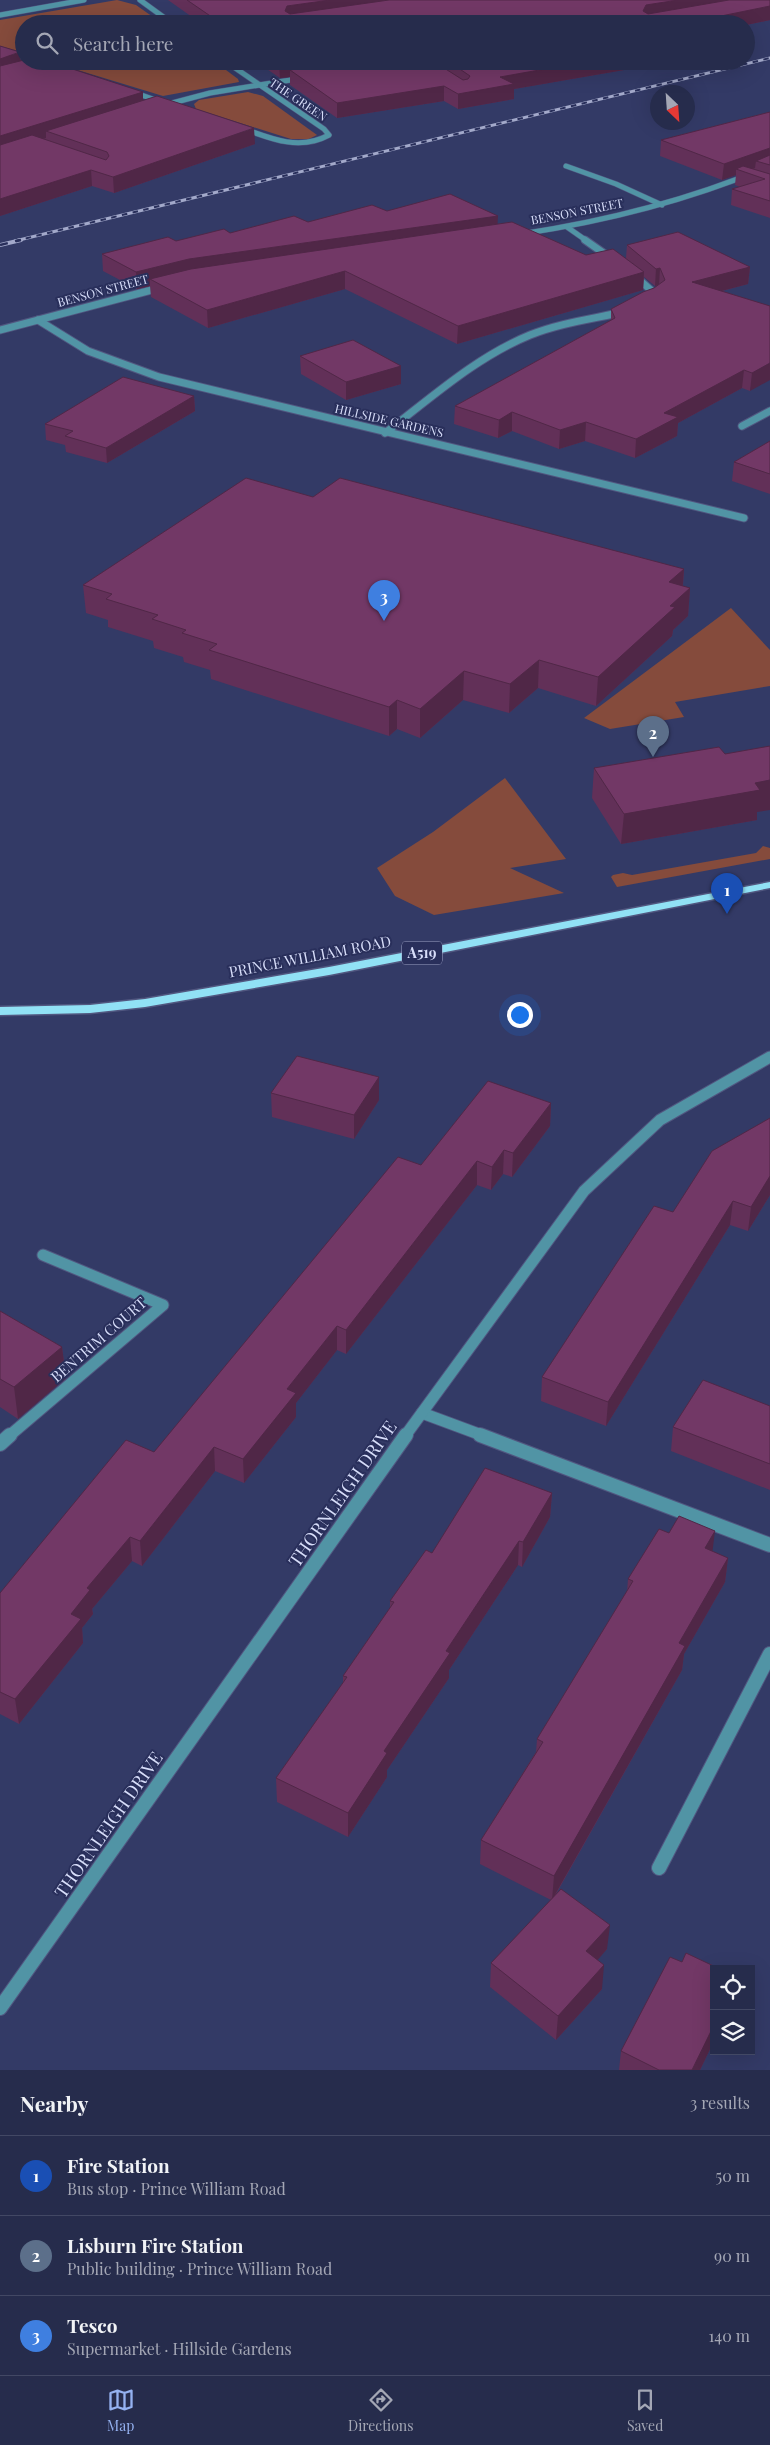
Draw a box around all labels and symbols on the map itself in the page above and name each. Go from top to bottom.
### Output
street label: THE GREEN [267,74,331,125]
north arrow [650,85,695,130]
street label: BENSON STREET [529,194,625,228]
street label: BENSON STREET [55,270,151,310]
street label: HILLSIDE GARDENS [333,400,445,440]
pin: 3 [368,580,400,621]
pin: 2 [637,716,669,757]
pin: 1 [711,873,743,914]
street label: PRINCE WILLIAM ROAD [227,930,393,982]
road number: A519 [402,941,442,964]
your location [507,1002,533,1028]
street label: BENTRIM COURT [46,1292,150,1386]
street label: THORNLEIGH DRIVE [283,1415,402,1571]
street label: THORNLEIGH DRIVE [49,1746,168,1902]

